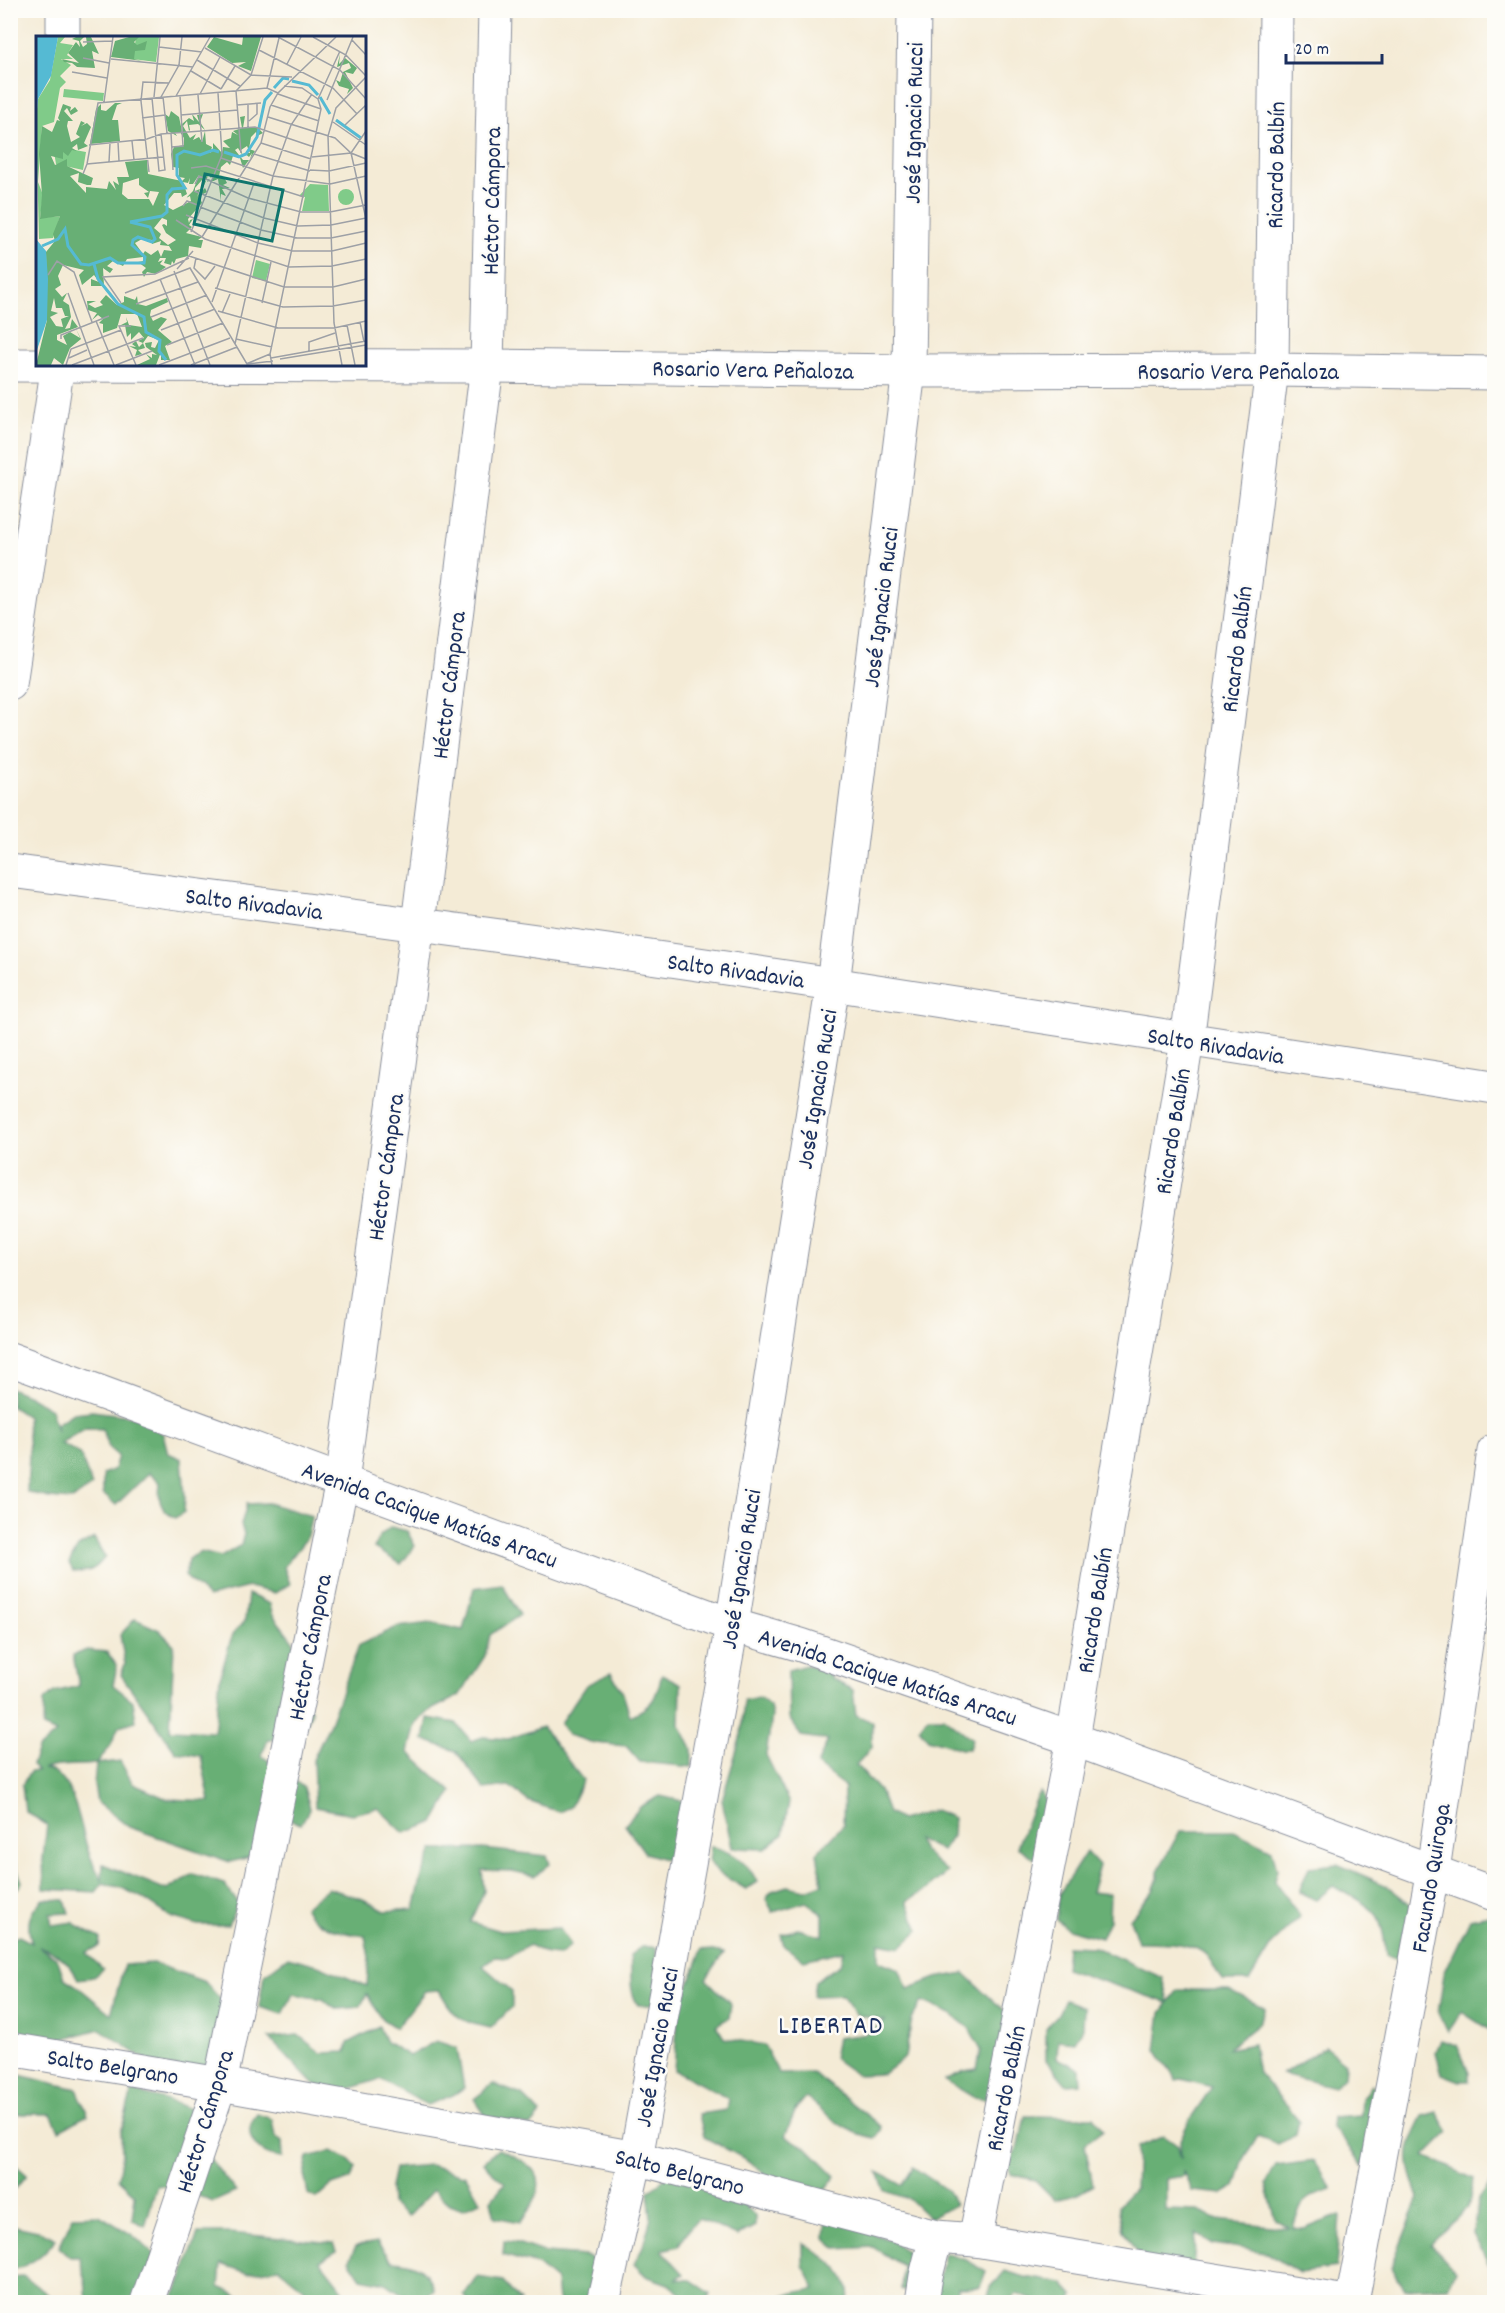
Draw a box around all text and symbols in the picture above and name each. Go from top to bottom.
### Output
scale bar [1286,27,1382,65]
inset map [36,36,366,366]
text: 20 m [1295,38,1329,63]
street label: José Ignacio Rucci [898,42,934,204]
street label: Ricardo Balbín [1260,101,1296,229]
street label: Héctor Cámpora [476,126,512,276]
street label: Rosario Vera Peñaloza [652,353,855,391]
street label: Rosario Vera Peñaloza [1137,357,1340,391]
street label: José Ignacio Rucci [856,525,910,690]
street label: Ricardo Balbín [1214,584,1264,715]
street label: Héctor Cámpora [425,609,477,761]
street label: Salto Rivadavia [183,881,325,931]
street label: Salto Rivadavia [665,947,807,1000]
street label: José Ignacio Rucci [790,1007,848,1172]
street label: Salto Rivadavia [1145,1020,1287,1076]
street label: Ricardo Balbín [1148,1066,1202,1197]
street label: Héctor Cámpora [361,1091,415,1243]
street label: Avenida Cacique Matías Aracu [296,1455,562,1579]
street label: José Ignacio Rucci [714,1487,772,1652]
street label: Ricardo Balbín [1070,1545,1124,1676]
street label: Héctor Cámpora [281,1571,343,1724]
street label: Avenida Cacique Matías Aracu [753,1621,1021,1737]
street label: Facundo Quiroga [1404,1801,1462,1955]
street label: José Ignacio Rucci [628,1965,690,2130]
district label: LIBERTAD [778,2009,884,2046]
street label: Ricardo Balbín [979,2023,1037,2154]
street label: Salto Belgrano [44,2042,181,2096]
street label: Héctor Cámpora [169,2045,245,2198]
street label: Salto Belgrano [611,2141,748,2206]

